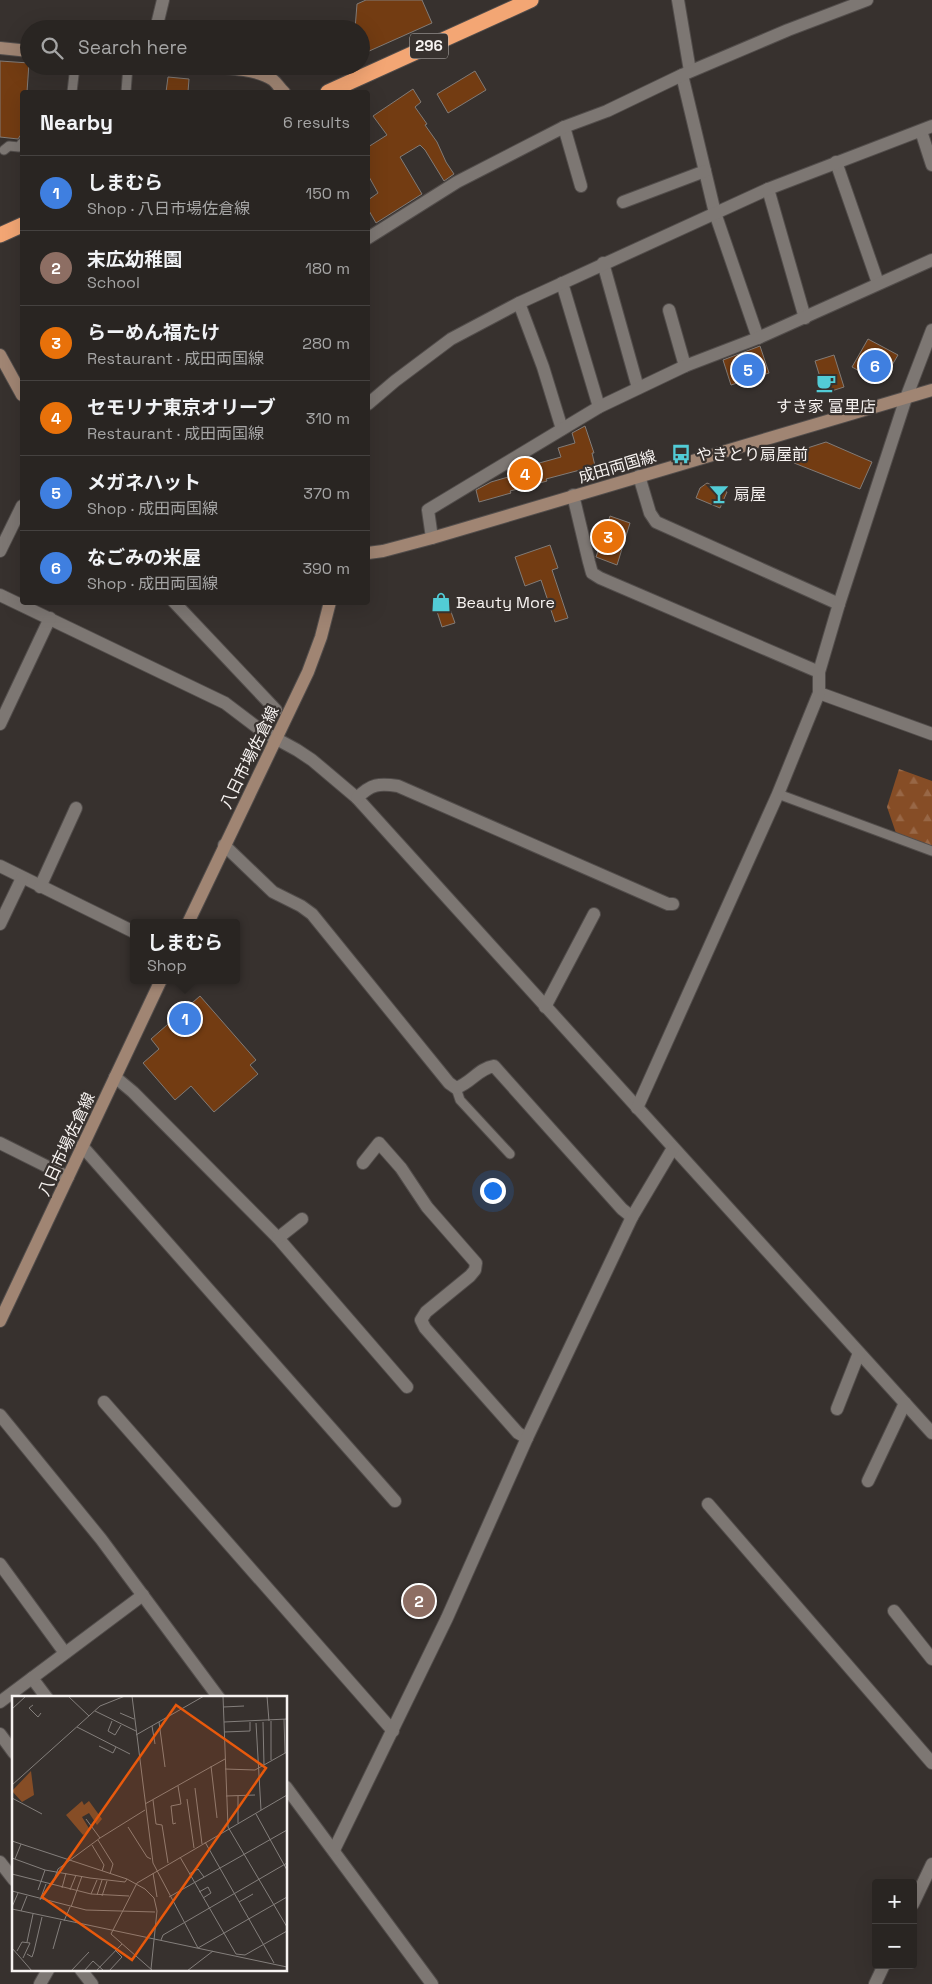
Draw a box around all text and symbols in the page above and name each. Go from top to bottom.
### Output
search box [20,20,370,75]
icon: search [38,34,66,62]
road number: 296 [410,34,448,58]
text: Search here [78,35,188,60]
text: Nearby [40,109,113,136]
text: 6 results [283,112,350,133]
text: しまむら [87,170,163,195]
text: 1 [52,183,60,204]
text: 150 m [306,183,350,204]
text: Shop · 八日市場佐倉線 [87,198,250,219]
text: 末広幼稚園 [87,247,182,272]
text: 2 [51,258,61,279]
text: 180 m [305,258,350,279]
text: School [87,272,140,293]
text: らーめん福たけ [87,320,220,345]
text: 3 [51,333,61,354]
text: 280 m [302,333,350,354]
pin: 6 [859,347,891,385]
text: Restaurant · 成田両国線 [87,348,264,369]
pin: 5 [732,351,764,389]
cafe icon: すき家 富里店 [815,372,837,394]
text: セモリナ東京オリーブ [87,395,276,420]
place label: すき家 富里店 [776,396,876,417]
text: 4 [51,408,61,429]
text: 310 m [306,408,350,429]
text: Restaurant · 成田両国線 [87,423,264,444]
bus stop icon: やきとり扇屋前 [670,443,692,465]
place label: やきとり扇屋前 [696,444,808,465]
street label: 成田両国線 [576,445,658,488]
pin: 4 [509,455,541,493]
text: メガネハット [87,470,201,495]
text: 5 [51,483,61,504]
text: 370 m [303,483,350,504]
bar icon: 扇屋 [708,483,730,505]
place label: 扇屋 [734,484,766,505]
text: Shop · 成田両国線 [87,498,218,519]
pin: 3 [592,518,624,556]
text: なごみの米屋 [87,545,201,570]
text: 6 [51,558,61,579]
text: 390 m [302,558,350,579]
text: Shop · 成田両国線 [87,573,218,594]
shop icon: Beauty More [430,591,452,613]
place label: Beauty More [456,592,555,613]
street label: 八日市場佐倉線 [215,702,283,812]
popup [130,919,240,984]
text: しまむら [147,930,223,955]
text: Shop [147,955,187,976]
pin: 1 [169,1000,201,1038]
street label: 八日市場佐倉線 [33,1089,100,1199]
your location [480,1178,506,1204]
pin: 2 [403,1582,435,1620]
inset map [12,1696,288,1972]
map controls [872,1879,917,1969]
button: + [872,1879,917,1924]
button: − [872,1924,917,1969]

